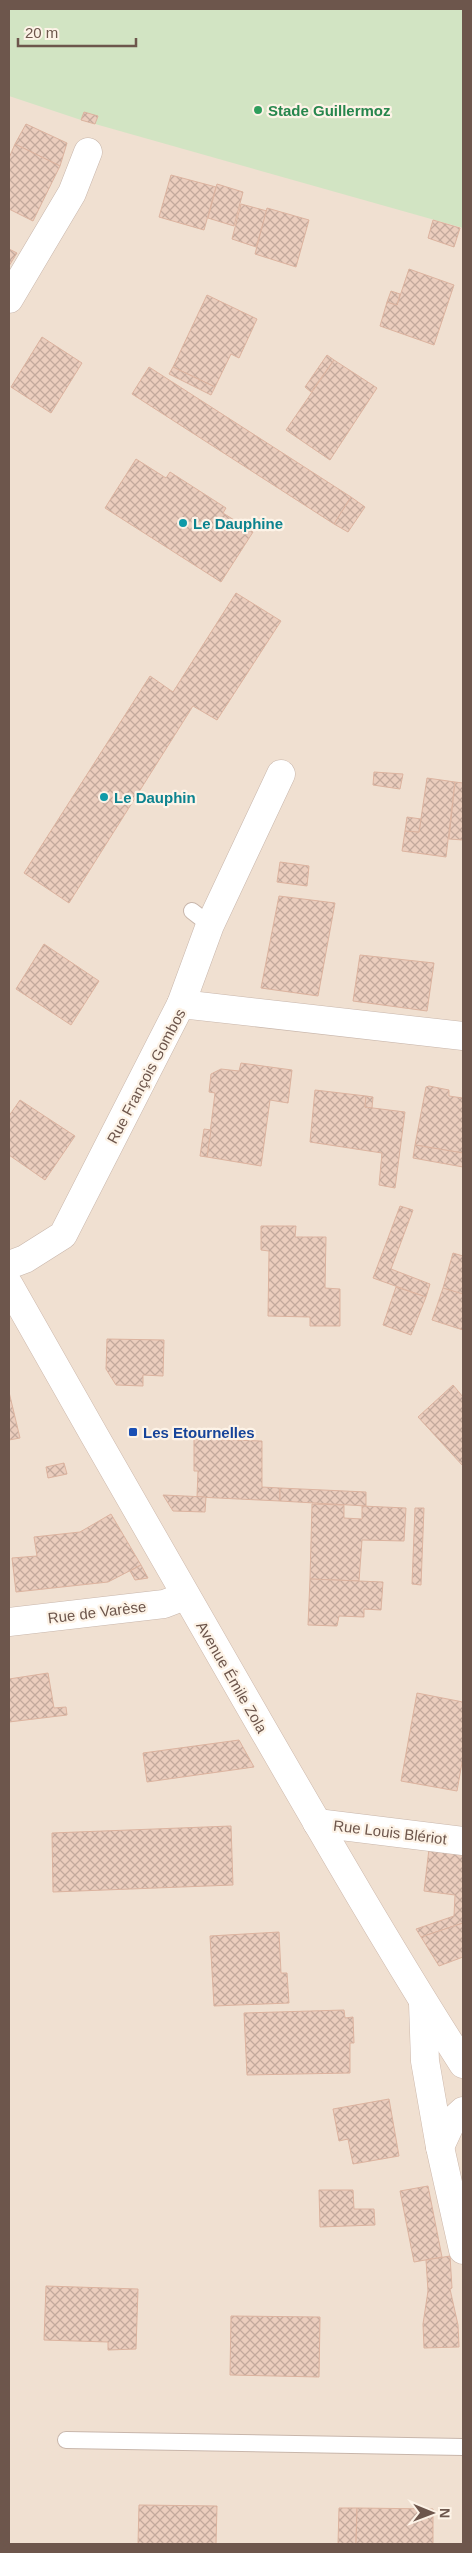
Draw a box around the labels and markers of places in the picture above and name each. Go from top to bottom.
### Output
place label: Stade Guillermoz [268,102,391,119]
marker: Stade Guillermoz [252,104,264,116]
place label: Le Dauphine [193,515,283,532]
marker: Le Dauphine [177,517,189,529]
place label: Le Dauphin [114,789,196,806]
marker: Le Dauphin [98,791,110,803]
place label: Les Etournelles [143,1424,255,1441]
marker: Les Etournelles [127,1426,139,1438]

